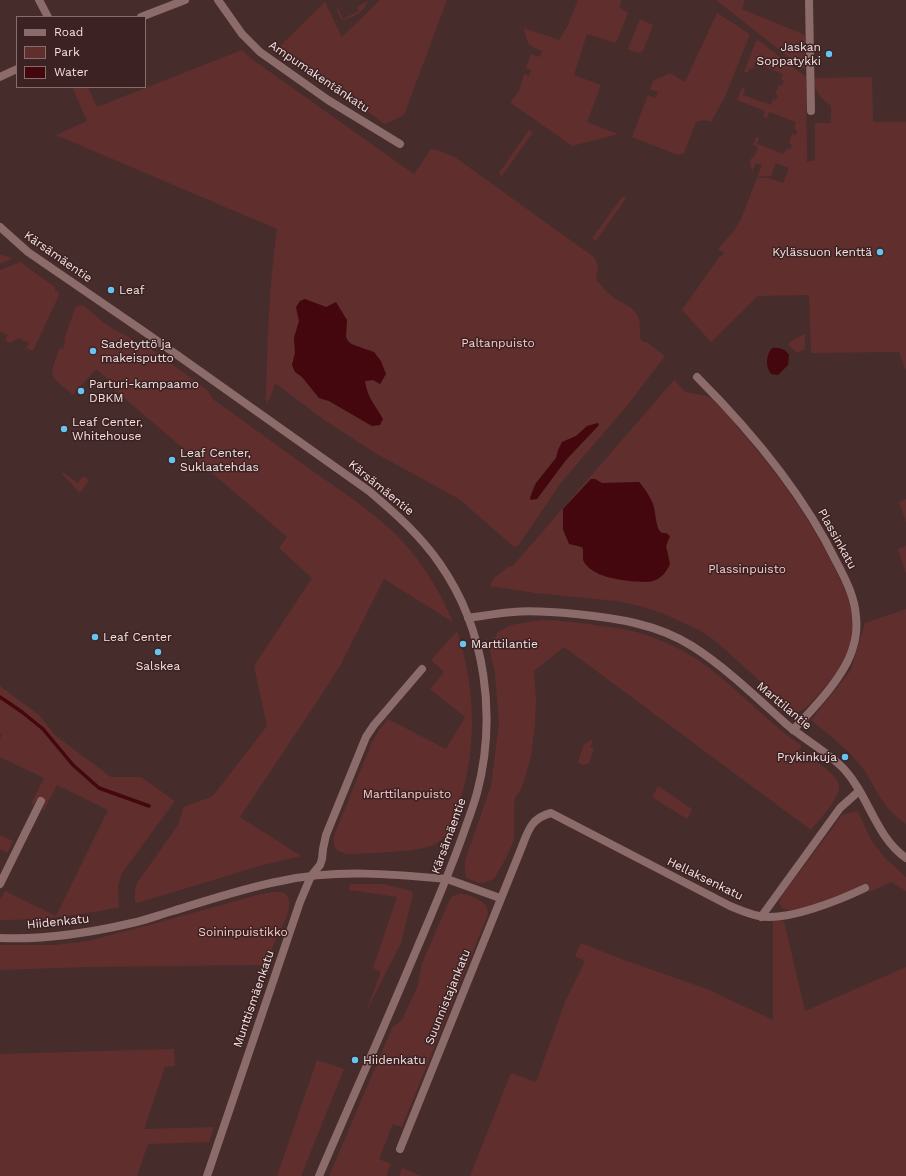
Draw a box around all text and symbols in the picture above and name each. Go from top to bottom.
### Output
legend [16,16,146,88]
text: Road [54,25,83,39]
street label: Ampumakentänkatu [266,38,372,116]
place label: Jaskan Soppatykki [756,40,821,68]
text: Park [54,45,80,59]
marker: Jaskan Soppatykki [824,49,834,59]
text: Water [54,65,88,79]
street label: Kärsämäentie [21,228,95,286]
place label: Kylässuon kenttä [772,245,872,259]
marker: Kylässuon kenttä [875,247,885,257]
place label: Leaf [119,283,144,297]
marker: Leaf [106,285,116,295]
park label: Paltanpuisto [461,336,535,350]
place label: Sadetyttö ja makeisputto [101,337,174,365]
marker: Sadetyttö ja makeisputto [88,346,98,356]
place label: Parturi-kampaamo DBKM [89,377,199,405]
marker: Parturi-kampaamo DBKM [76,386,86,396]
place label: Leaf Center, Whitehouse [72,415,143,443]
marker: Leaf Center, Whitehouse [59,424,69,434]
place label: Leaf Center, Suklaatehdas [180,446,259,474]
marker: Leaf Center, Suklaatehdas [167,455,177,465]
street label: Kärsämäentie [345,457,417,519]
street label: Plassinkatu [815,506,859,572]
park label: Plassinpuisto [708,562,786,576]
place label: Leaf Center [103,630,172,644]
marker: Leaf Center [90,632,100,642]
place label: Marttilantie [471,637,538,651]
marker: Marttilantie [458,639,468,649]
marker: Salskea [153,647,163,657]
place label: Salskea [136,659,180,673]
street label: Marttilantie [754,679,814,733]
place label: Prykinkuja [777,750,837,764]
marker: Prykinkuja [840,752,850,762]
park label: Marttilanpuisto [363,787,451,801]
street label: Kärsämäentie [429,796,469,876]
street label: Hellaksenkatu [665,854,745,904]
street label: Hiidenkatu [26,912,90,932]
park label: Soininpuistikko [198,925,288,939]
street label: Suunnistajankatu [422,947,474,1047]
street label: Munttismäenkatu [231,948,277,1050]
place label: Hiidenkatu [363,1053,426,1067]
marker: Hiidenkatu [350,1055,360,1065]

